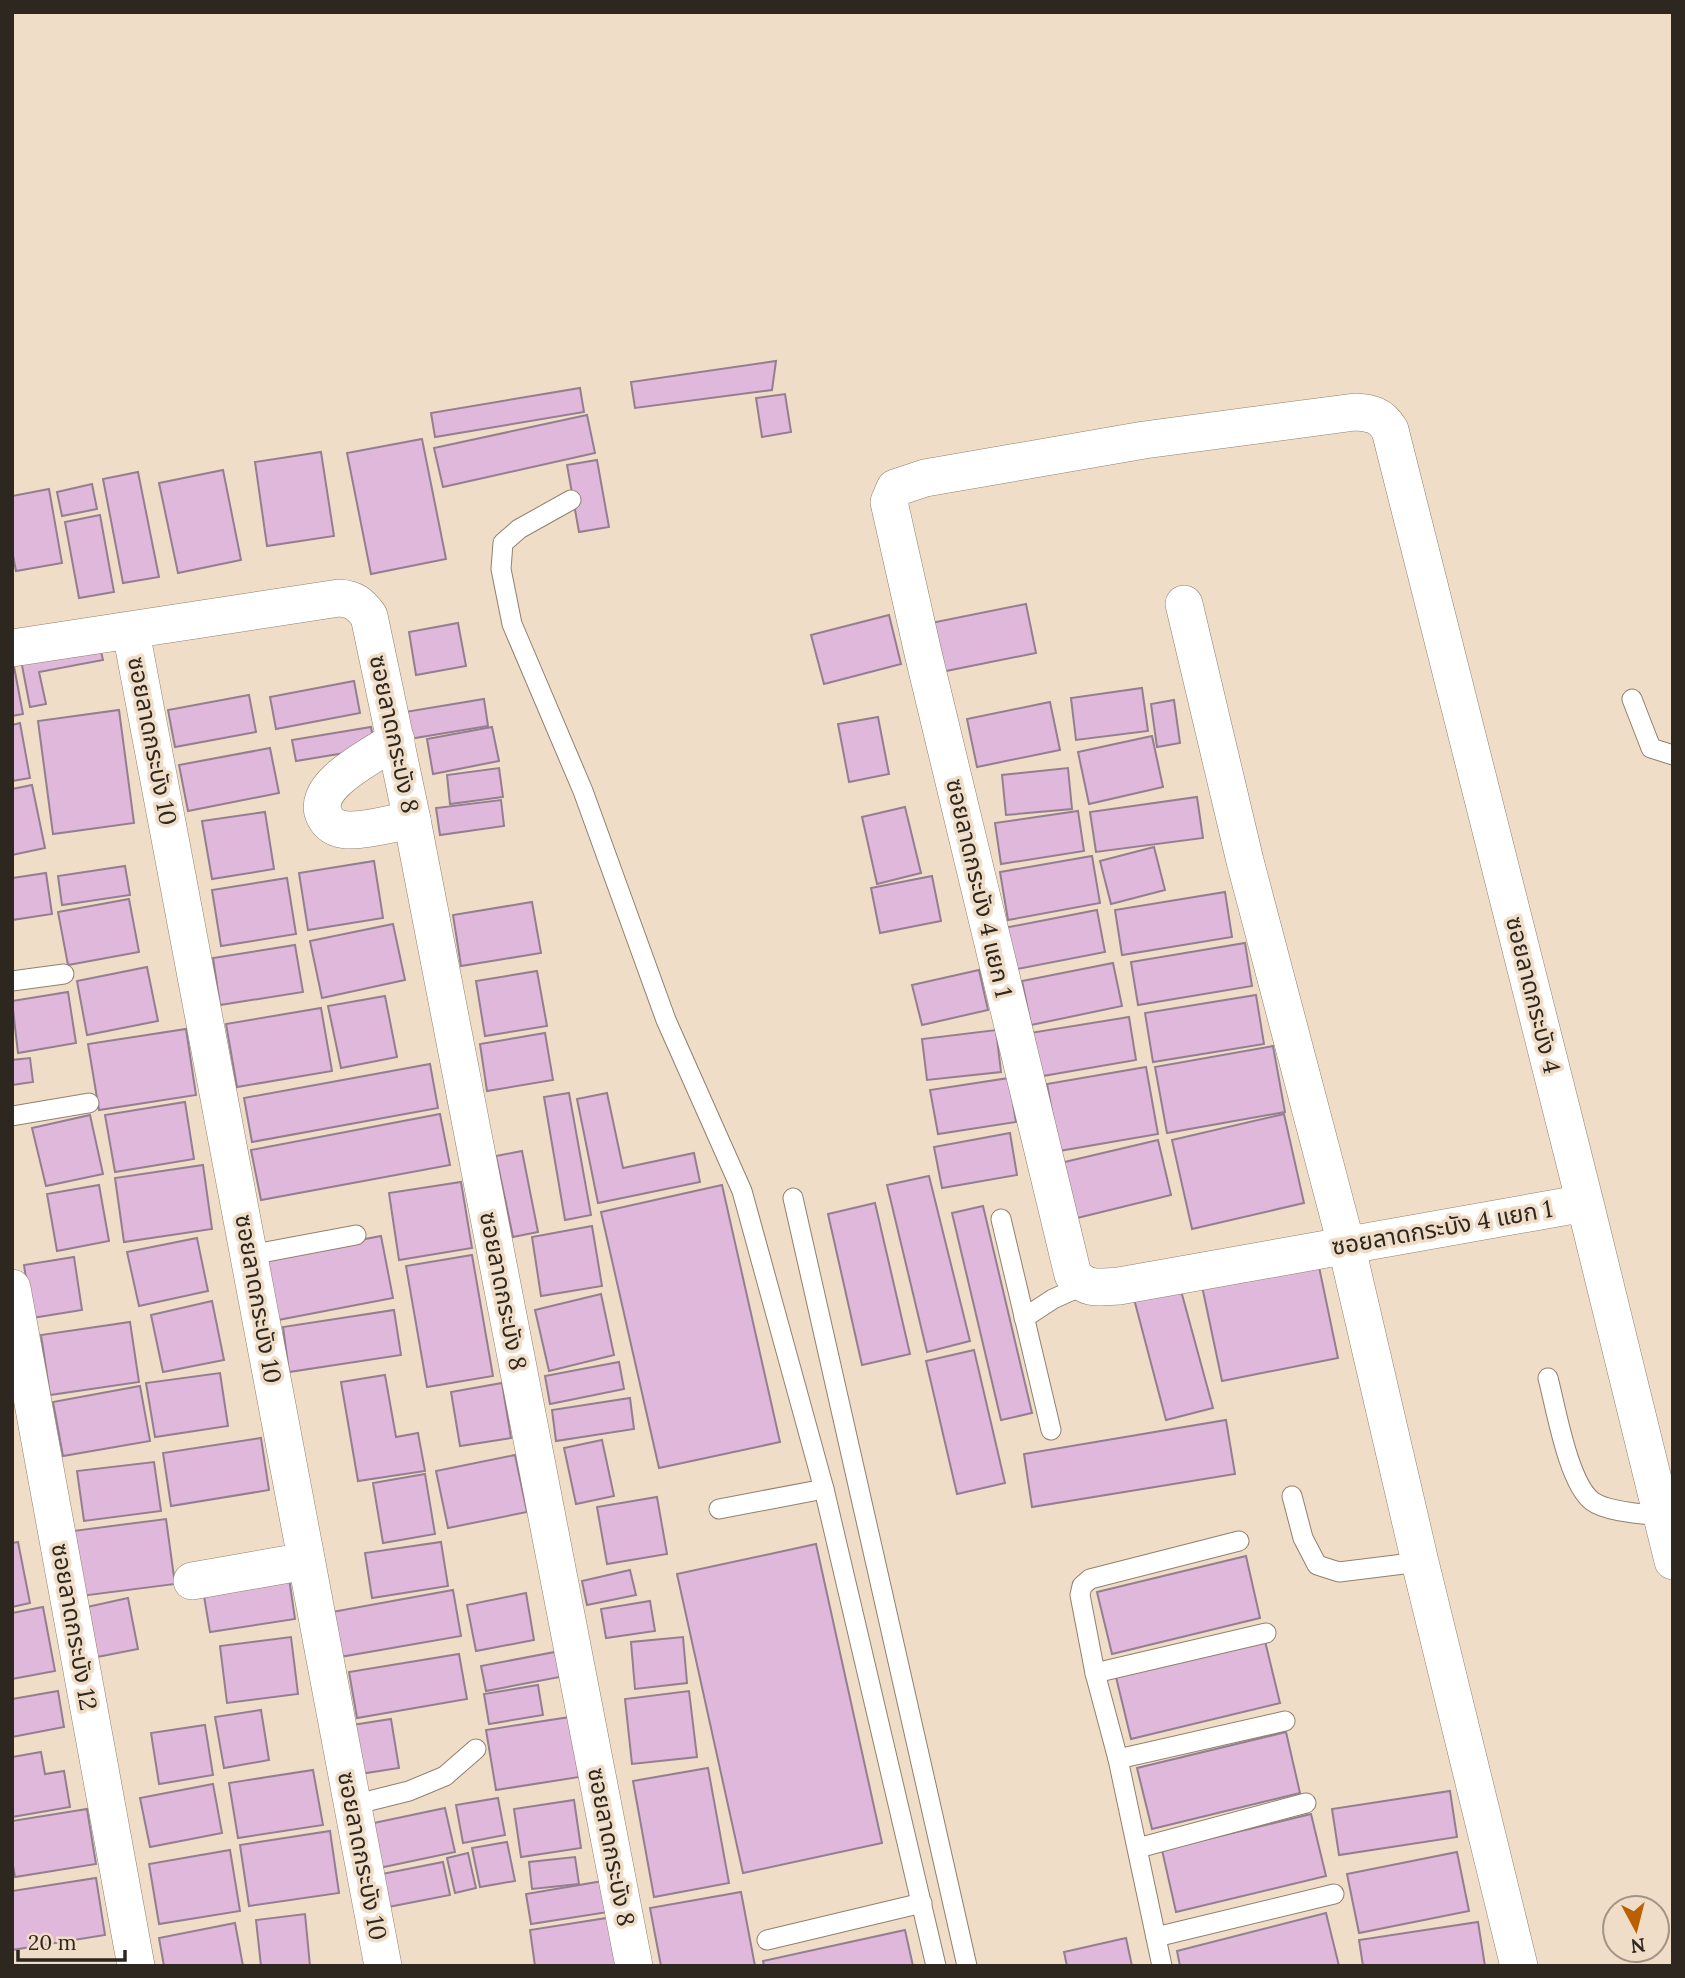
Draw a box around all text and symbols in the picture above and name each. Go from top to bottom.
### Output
street label: ซอยลาดกระบัง 8 [363,652,426,816]
street label: ซอยลาดกระบัง 10 [121,654,184,828]
street label: ซอยลาดกระบัง 4 แยก 1 [939,776,1020,1000]
street label: ซอยลาดกระบัง 4 [1499,913,1568,1077]
street label: ซอยลาดกระบัง 4 แยก 1 [1329,1193,1555,1262]
street label: ซอยลาดกระบัง 8 [473,1209,534,1373]
street label: ซอยลาดกระบัง 10 [228,1212,289,1386]
street label: ซอยลาดกระบัง 12 [45,1541,104,1713]
street label: ซอยลาดกระบัง 8 [581,1765,642,1929]
street label: ซอยลาดกระบัง 10 [331,1769,394,1943]
north arrow [1601,1894,1671,1964]
scale bar [18,1918,124,1962]
text: 20 m [28,1929,77,1956]
text: N [1629,1933,1647,1959]

